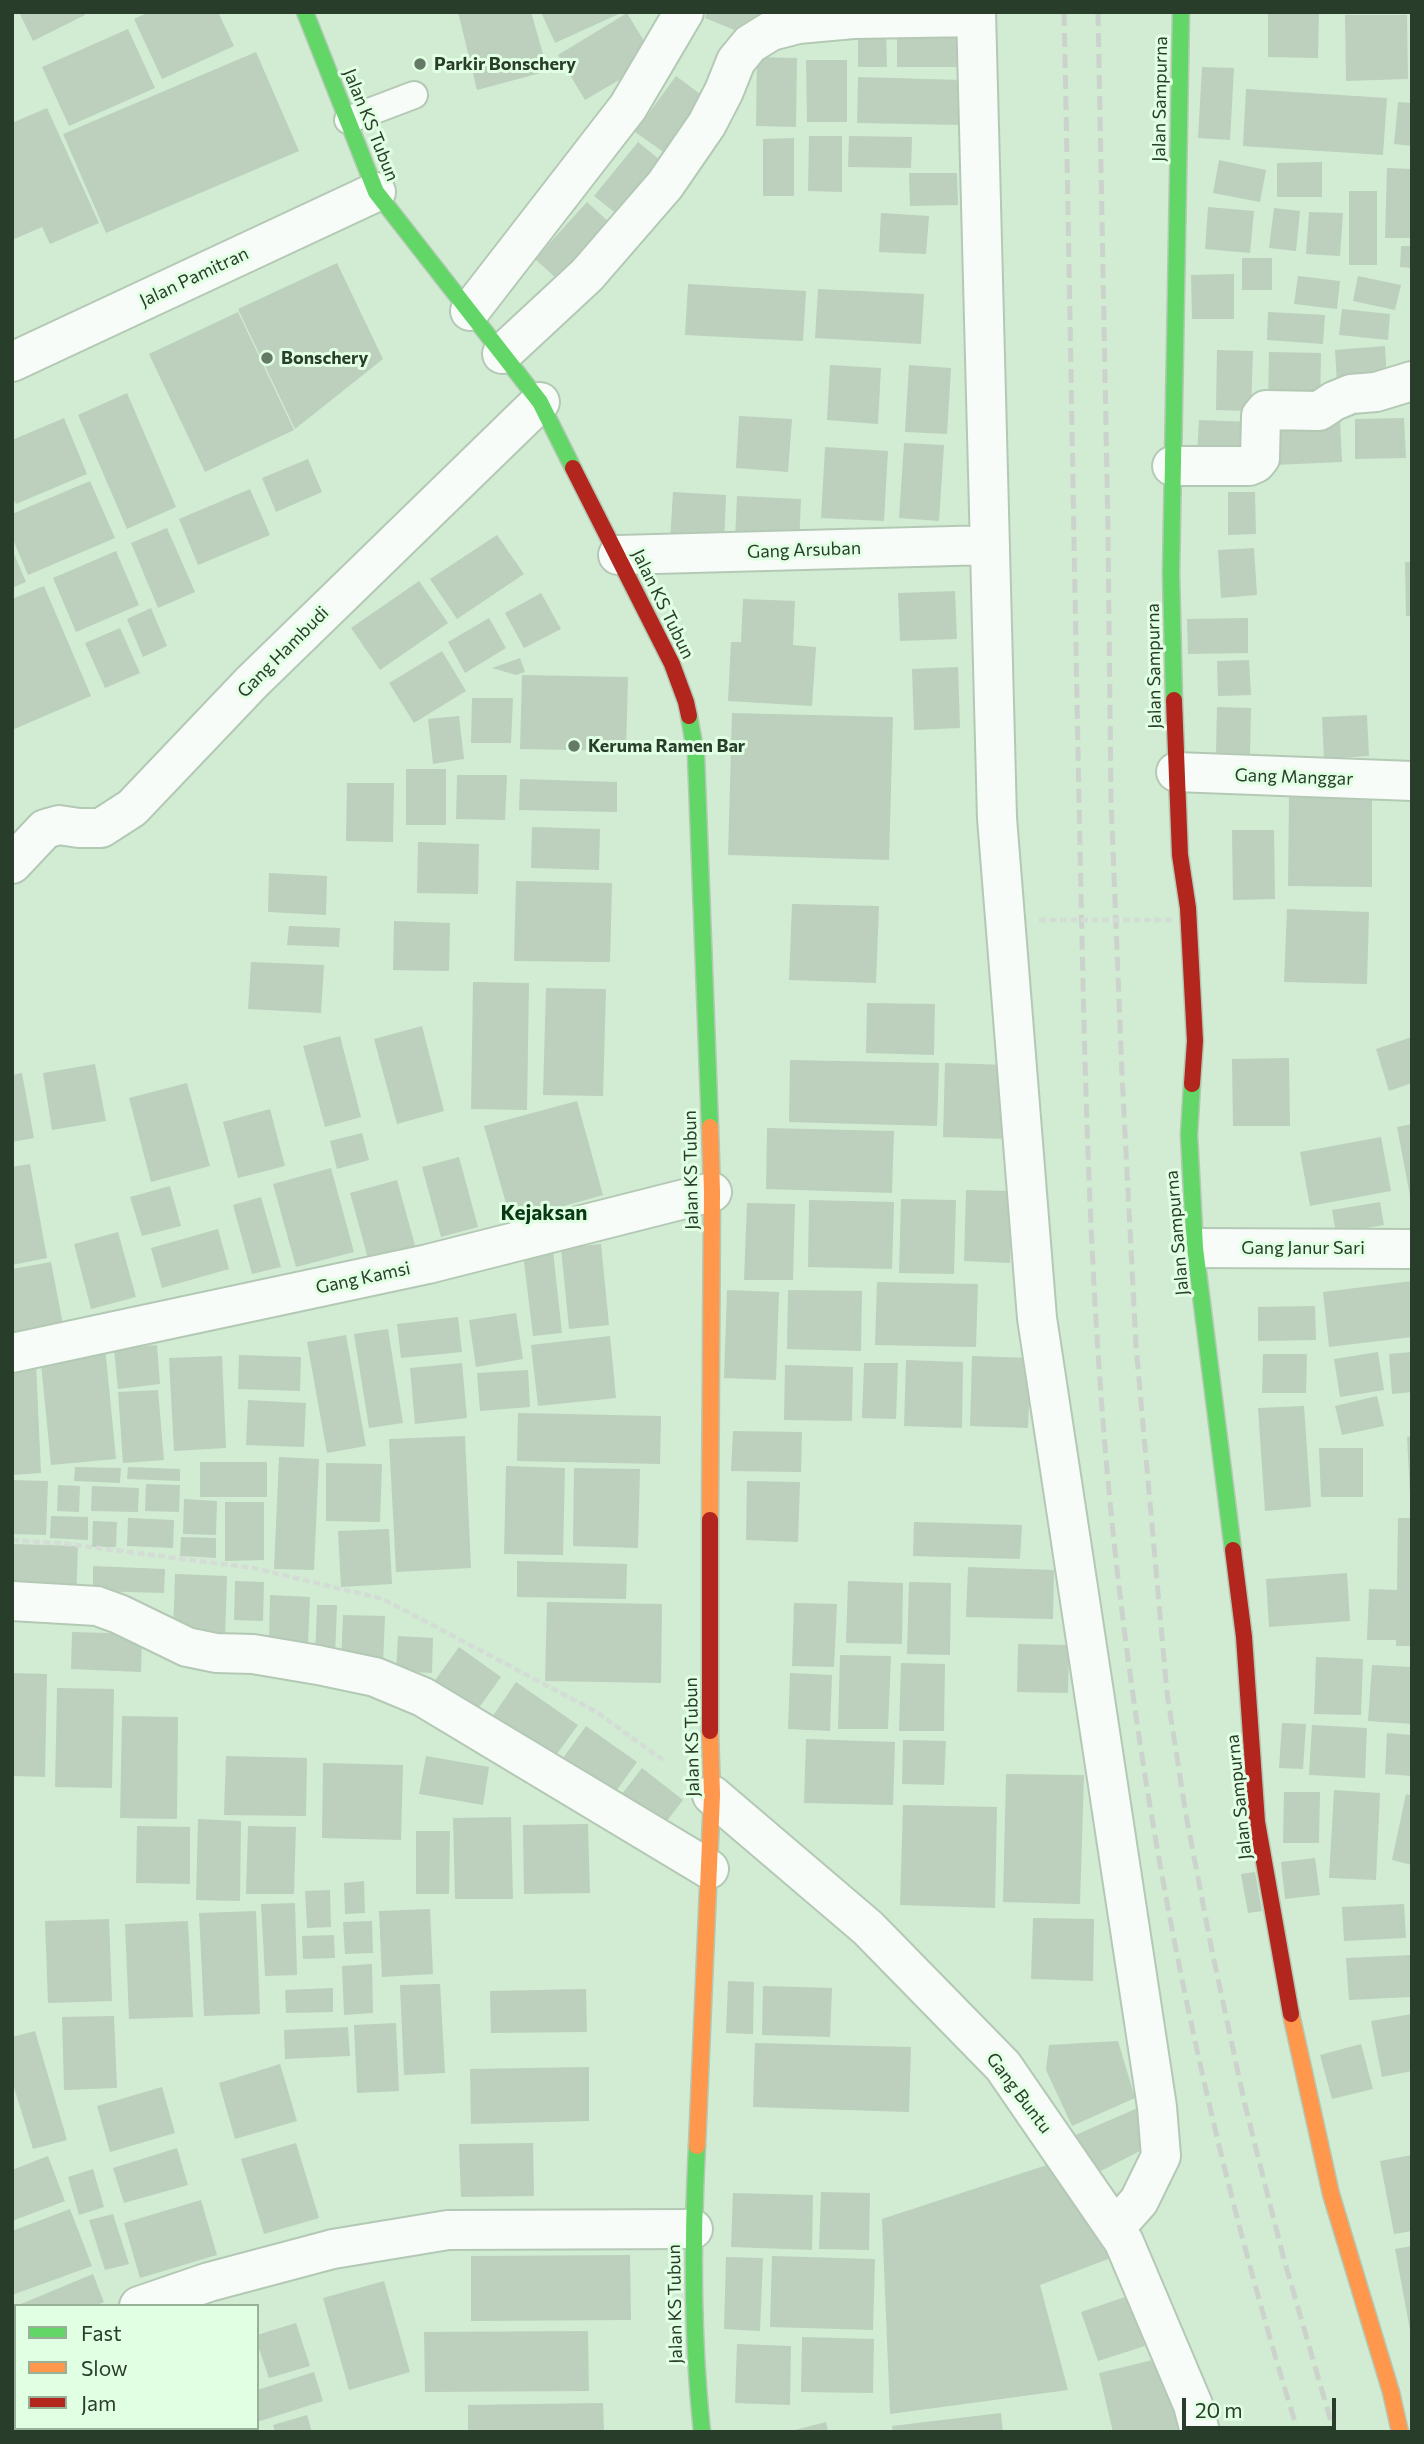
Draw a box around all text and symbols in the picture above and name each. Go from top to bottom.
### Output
street label: Jalan Sampurna [1148,36,1172,162]
place label: Parkir Bonschery [434,53,576,75]
marker: Parkir Bonschery [412,56,428,72]
street label: Jalan KS Tubun [339,66,403,184]
street label: Jalan Pamitran [136,242,252,312]
place label: Bonschery [281,347,368,369]
marker: Bonschery [259,350,275,366]
street label: Gang Arsuban [747,537,861,563]
street label: Jalan KS Tubun [627,546,699,662]
street label: Gang Hambudi [233,602,333,702]
street label: Jalan Sampurna [1142,603,1166,729]
place label: Keruma Ramen Bar [588,735,745,757]
marker: Keruma Ramen Bar [566,738,582,754]
street label: Gang Manggar [1234,764,1354,790]
street label: Jalan KS Tubun [679,1110,703,1230]
street label: Jalan Sampurna [1161,1169,1193,1297]
district label: Kejaksan [501,1200,587,1226]
street label: Gang Janur Sari [1241,1237,1365,1259]
street label: Gang Kamsi [314,1257,412,1299]
street label: Jalan KS Tubun [680,1677,704,1797]
street label: Jalan Sampurna [1222,1733,1256,1861]
street label: Gang Buntu [982,2048,1056,2138]
street label: Jalan KS Tubun [663,2244,687,2364]
legend [14,2304,259,2430]
text: Fast [81,2320,122,2345]
text: Slow [81,2355,128,2380]
scale bar [1186,2384,1340,2428]
text: Jam [81,2390,116,2415]
text: 20 m [1195,2397,1243,2422]

